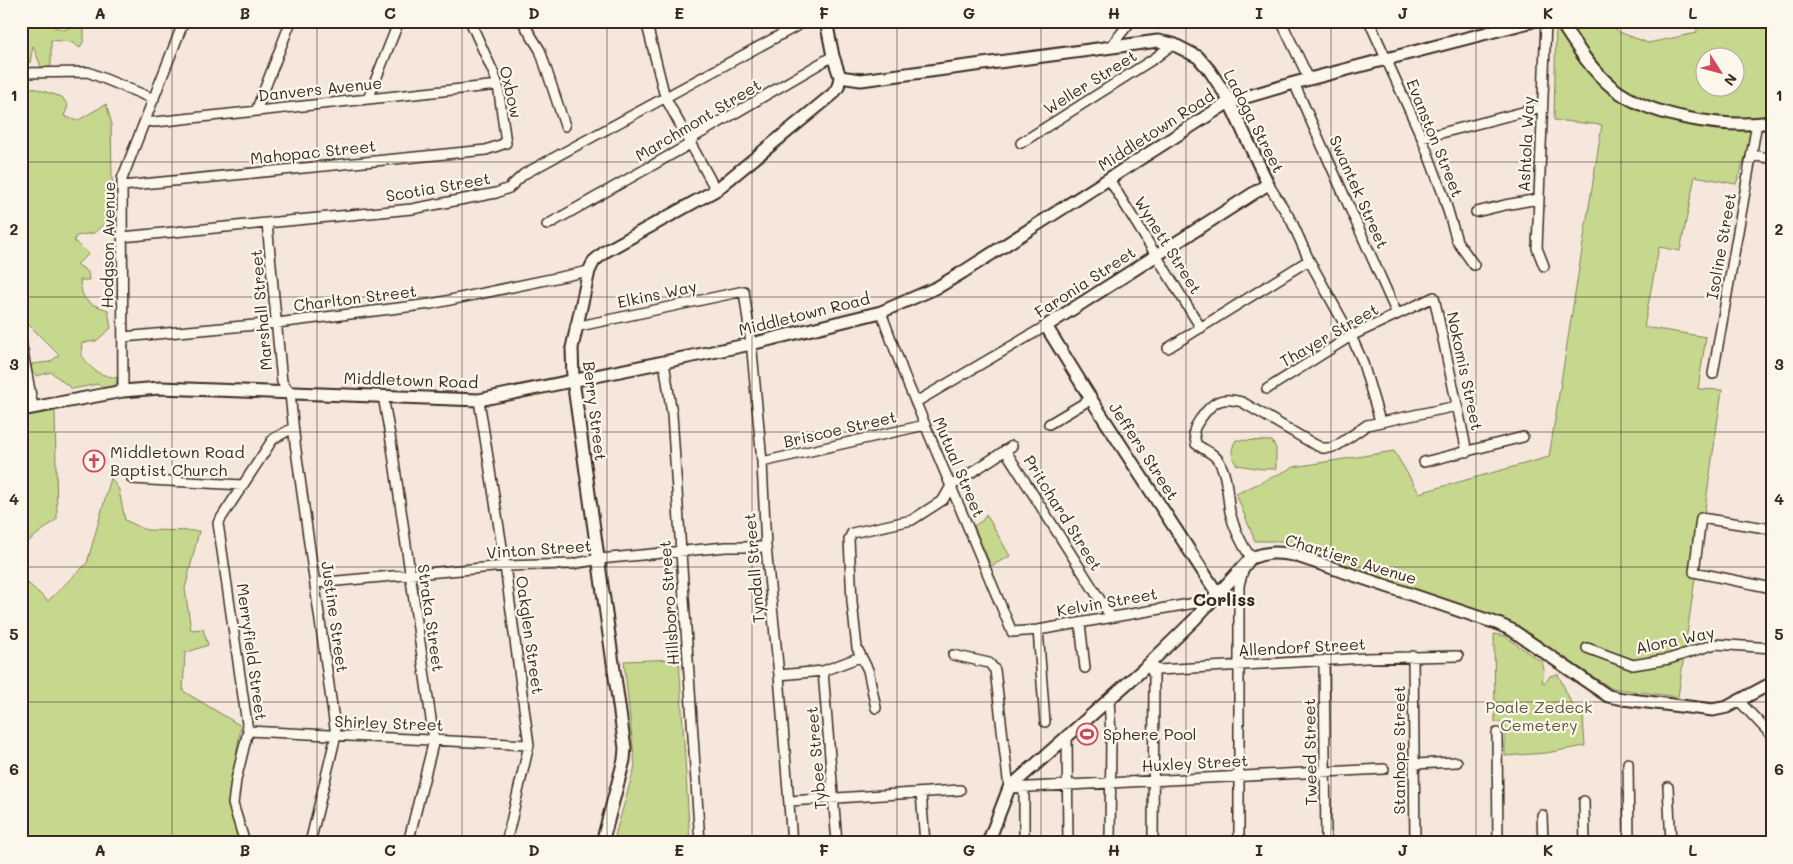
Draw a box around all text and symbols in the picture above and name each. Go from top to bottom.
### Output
text: A [94,2,106,23]
text: B [240,2,250,23]
text: C [384,2,396,23]
text: D [528,2,540,23]
text: E [674,2,684,23]
text: F [819,2,829,23]
text: G [963,2,975,23]
text: H [1108,2,1120,23]
text: I [1255,2,1263,23]
text: J [1398,2,1408,23]
text: K [1543,2,1553,23]
text: L [1688,2,1698,23]
street label: Weller Street [1039,45,1140,119]
north arrow [1696,48,1746,98]
street label: Oxbow [495,64,528,120]
street label: Ladoga Street [1219,66,1290,176]
text: N [1720,70,1742,90]
street label: Danvers Avenue [257,72,383,105]
street label: Marchmont Street [631,74,765,165]
street label: Evanston Street [1402,76,1469,200]
text: 1 [10,84,18,105]
street label: Middletown Road [1094,84,1218,175]
text: 1 [1775,84,1783,105]
street label: Ashtola Way [1513,96,1538,192]
street label: Swantek Street [1325,132,1394,252]
street label: Mahopac Street [249,134,377,169]
street label: Scotia Street [384,167,492,206]
street label: Hodgson Avenue [96,181,119,309]
street label: Isoline Street [1701,191,1740,301]
street label: Wynett Street [1130,192,1207,297]
text: 2 [10,218,19,239]
text: 2 [1775,218,1784,239]
street label: Faronia Street [1030,241,1139,322]
street label: Marshall Street [245,249,276,372]
street label: Elkins Way [615,275,699,312]
street label: Charlton Street [292,280,418,315]
street label: Middletown Road [736,287,872,340]
street label: Thayer Street [1276,298,1382,371]
street label: Nokomis Street [1443,310,1488,432]
text: 3 [9,353,19,374]
text: 3 [1774,353,1784,374]
street label: Berry Street [579,360,612,462]
street label: Middletown Road [343,367,479,392]
street label: Jeffers Street [1105,398,1184,504]
street label: Briscoe Street [781,405,899,452]
street label: Mutual Street [929,413,990,520]
place label: Middletown Road Baptist Church [110,441,245,480]
church icon: Middletown Road Baptist Church [82,449,106,473]
street label: Pritchard Street [1019,451,1107,574]
text: 4 [9,488,19,509]
text: 4 [1774,488,1784,509]
street label: Tyndall Street [738,512,769,624]
street label: Chartiers Avenue [1283,529,1420,589]
street label: Vinton Street [486,534,592,563]
street label: Hillsboro Street [654,540,683,666]
street label: Justine Street [317,560,354,674]
street label: Straka Street [414,563,449,673]
street label: Oakglen Street [512,574,549,695]
street label: Merryfield Street [232,582,273,722]
street label: Kelvin Street [1055,582,1159,621]
district label: Corliss [1193,587,1255,611]
street label: Alora Way [1634,621,1716,658]
text: 5 [9,623,19,644]
text: 5 [1774,623,1784,644]
street label: Allendorf Street [1238,633,1366,660]
street label: Stanhope Street [1388,685,1409,815]
park label: Poale Zedeck Cemetery [1486,696,1592,735]
street label: Tweed Street [1298,698,1321,806]
street label: Tybee Street [801,706,830,810]
street label: Shirley Street [334,710,444,735]
sports icon: Sphere Pool [1075,722,1099,746]
place label: Sphere Pool [1103,723,1197,744]
street label: Huxley Street [1141,749,1249,776]
text: 6 [9,758,19,779]
text: 6 [1774,758,1784,779]
text: A [94,839,106,860]
text: B [240,839,250,860]
text: C [384,839,396,860]
text: D [528,839,540,860]
text: E [674,839,684,860]
text: F [819,839,829,860]
text: G [963,839,975,860]
text: H [1108,839,1120,860]
text: I [1255,839,1263,860]
text: J [1398,839,1408,860]
text: K [1543,839,1553,860]
text: L [1688,839,1698,860]

